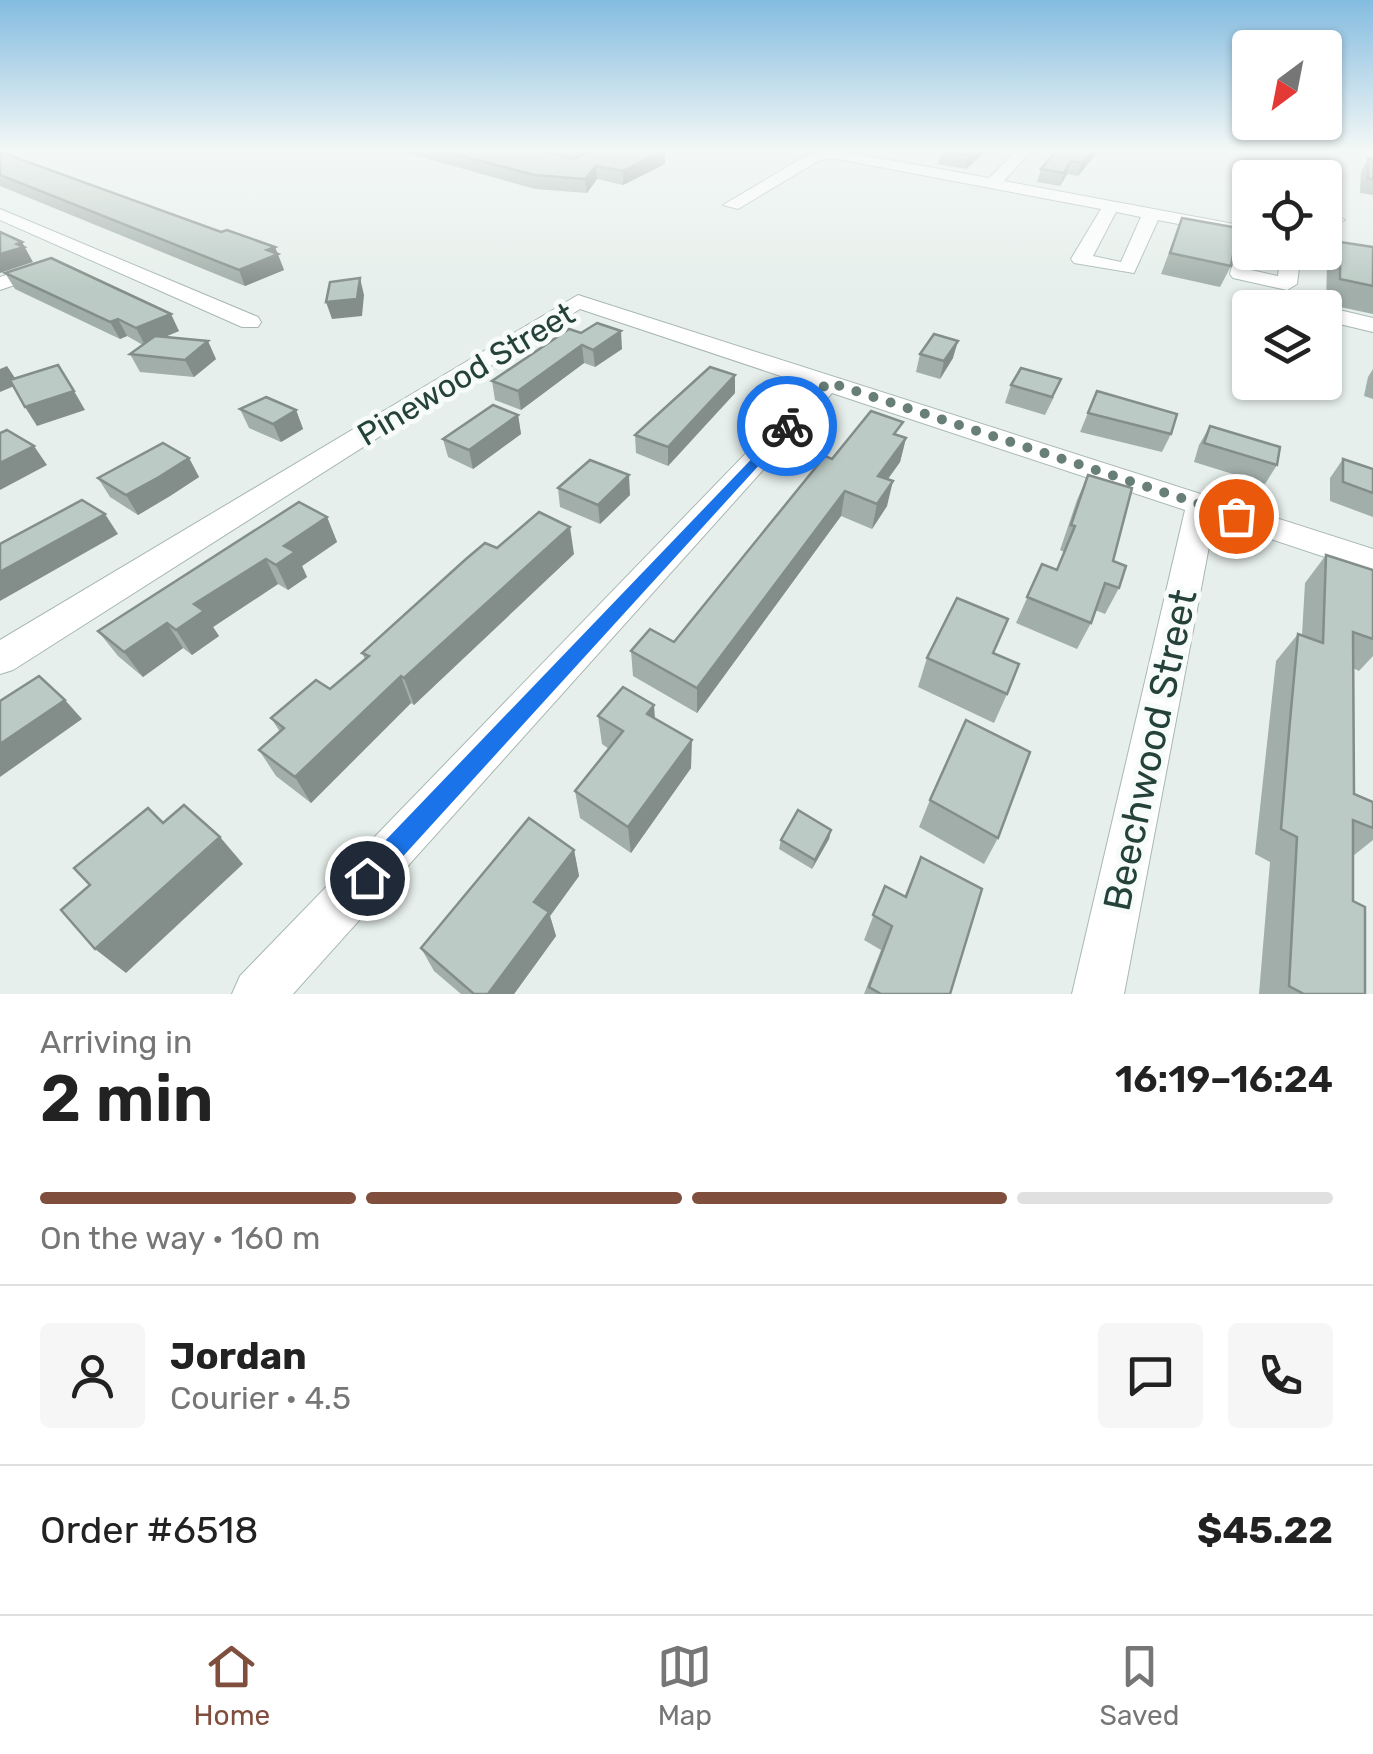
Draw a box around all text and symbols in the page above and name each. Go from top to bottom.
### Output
north arrow [1232,30,1342,140]
map controls [1232,30,1342,400]
button: locate [1232,160,1342,270]
button: layers [1232,290,1342,400]
street label: Pinewood Street [351,294,581,454]
courier [737,376,837,476]
icon: bike [760,399,815,454]
pin [1194,474,1279,559]
icon: bag [1209,489,1264,544]
street label: Beechwood Street [1093,585,1207,915]
pin [325,836,410,921]
icon: home [340,851,395,906]
text: Arriving in [40,1023,192,1061]
text: 16:19–16:24 [1115,1056,1333,1102]
text: 2 min [40,1060,214,1137]
text: On the way · 160 m [40,1219,320,1257]
button: person [40,1323,145,1428]
button: chat [1098,1323,1203,1428]
button: phone [1228,1323,1333,1428]
text: Jordan [170,1333,307,1379]
text: Courier · 4.5 [170,1379,351,1417]
text: Order #6518 [40,1507,258,1553]
text: $45.22 [1197,1507,1333,1553]
tab: Home [194,1639,270,1732]
tab: Map [657,1639,712,1732]
tab: Saved [1099,1639,1179,1732]

